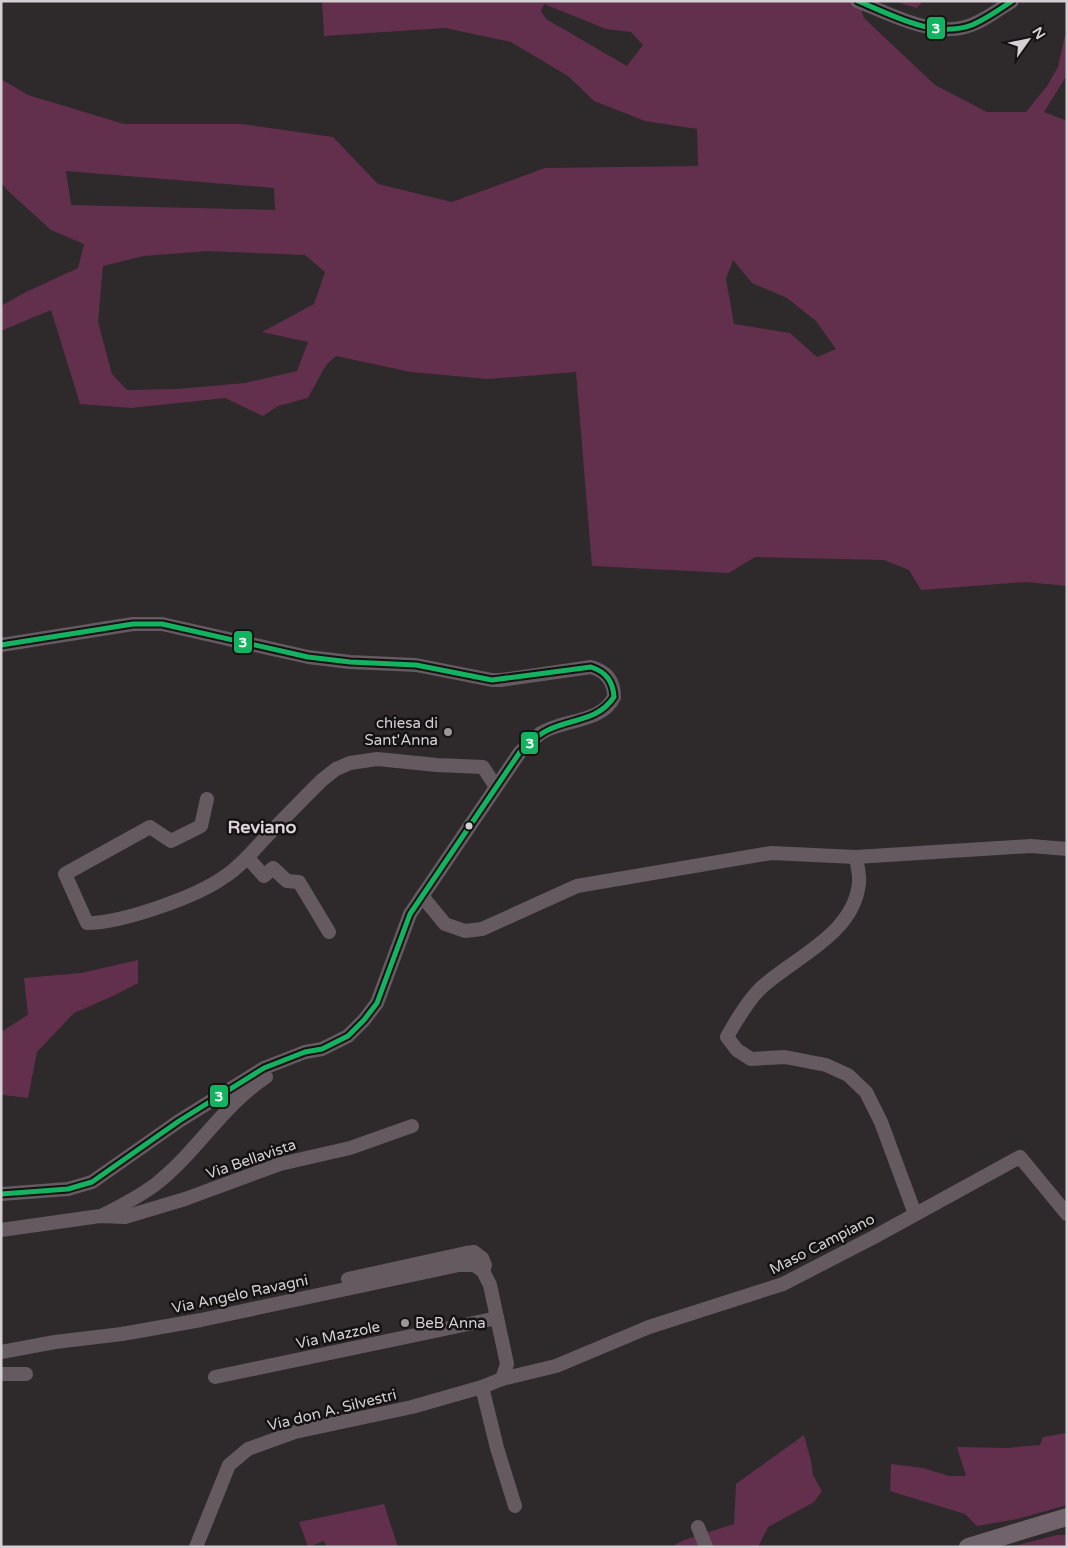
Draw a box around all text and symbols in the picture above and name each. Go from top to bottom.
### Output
north arrow [1003,15,1053,65]
line badge: 3 [926,16,946,40]
text: 3 [932,20,941,37]
text: N [1028,24,1049,43]
line badge: 3 [233,630,253,654]
text: 3 [239,634,248,651]
place label: chiesa di Sant'Anna [365,714,438,749]
marker: chiesa di Sant'Anna [442,726,454,738]
line badge: 3 [520,731,539,755]
text: 3 [526,735,535,752]
district label: Reviano [228,816,297,838]
unlabelled marker [464,821,474,831]
line badge: 3 [209,1084,229,1108]
text: 3 [215,1088,224,1105]
street label: Via Bellavista [204,1135,298,1183]
street label: Maso Campiano [766,1210,878,1278]
street label: Via Angelo Ravagni [170,1271,310,1317]
place label: BeB Anna [415,1314,486,1332]
street label: Via Mazzole [294,1317,382,1353]
marker: BeB Anna [399,1317,411,1329]
street label: Via don A. Silvestri [266,1385,398,1435]

